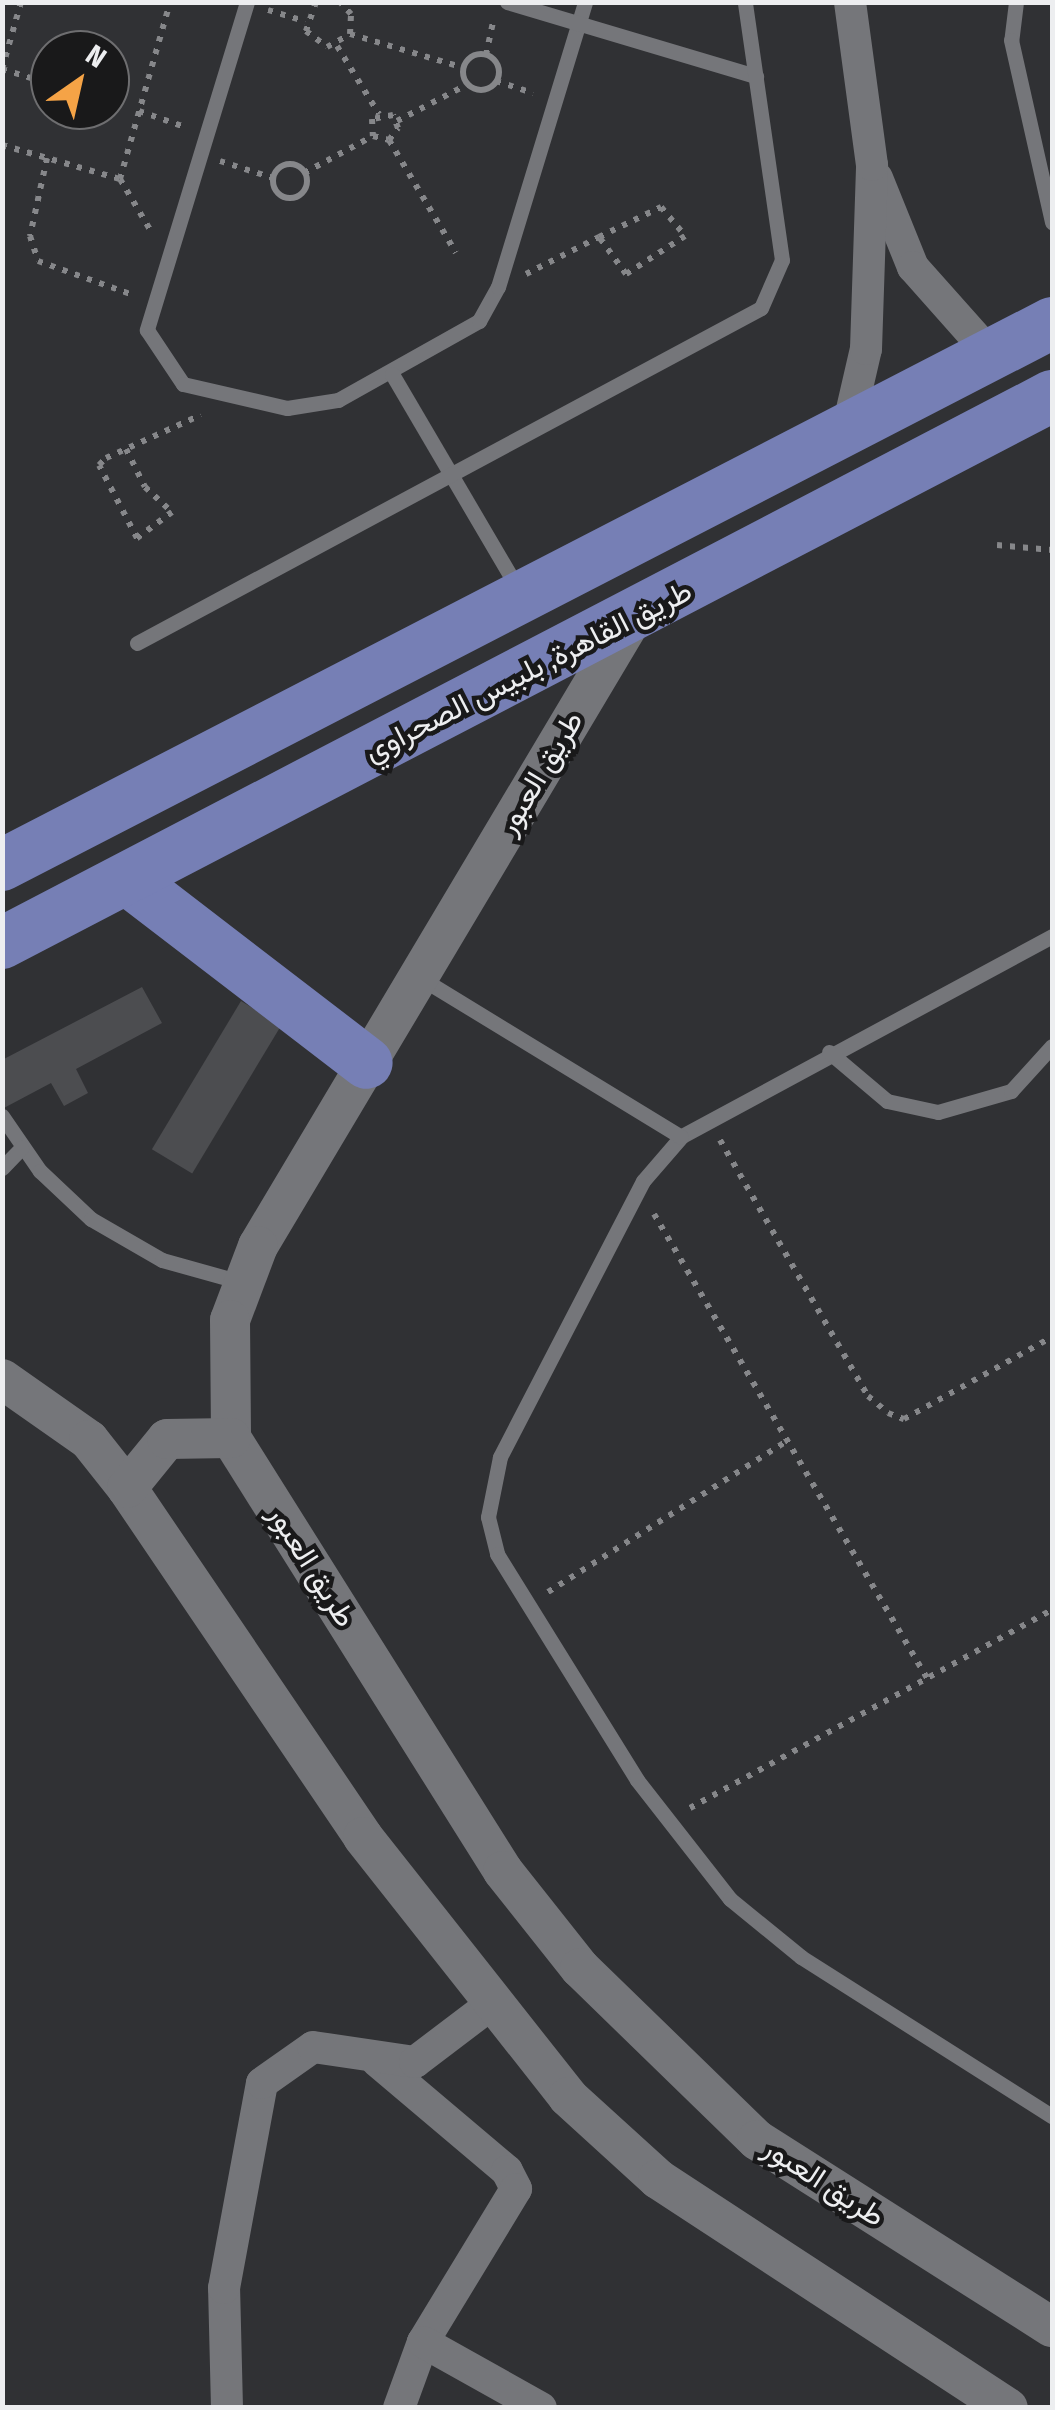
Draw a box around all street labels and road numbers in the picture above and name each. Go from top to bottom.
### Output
street label: طريق القاهرة, بلبيس الصحراوي [358,573,698,769]
street label: طريق العبور [489,705,591,841]
street label: طريق العبور [260,1498,364,1634]
street label: طريق العبور [757,2129,891,2235]

